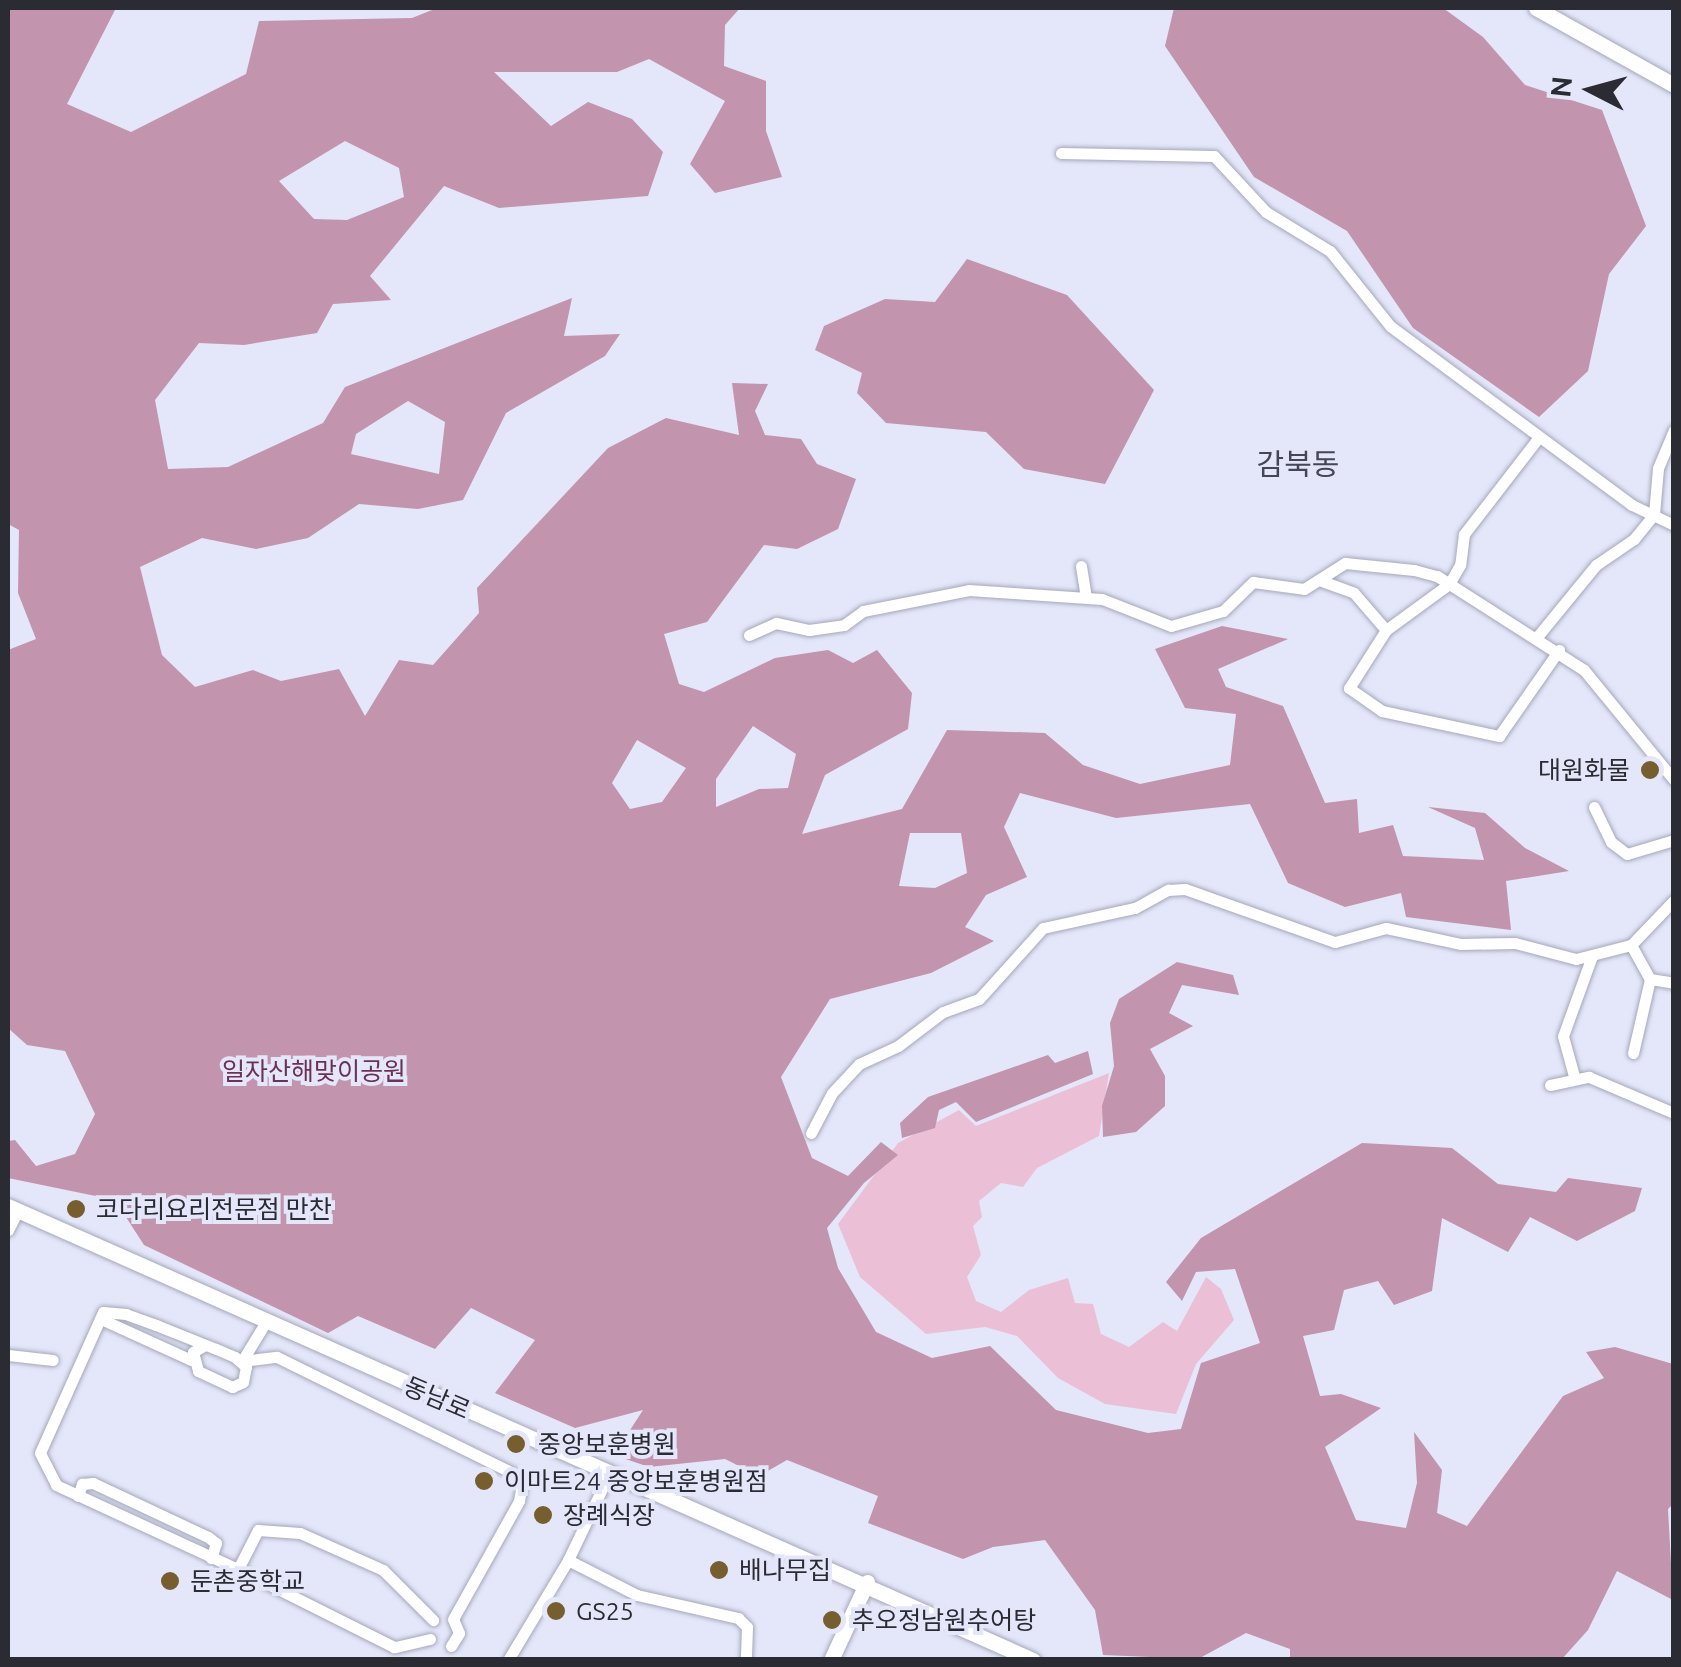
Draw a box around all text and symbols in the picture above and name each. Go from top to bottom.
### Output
north arrow [1541,40,1641,140]
text: N [1544,75,1577,99]
district label: 감북동 [1257,446,1339,482]
place label: 대원화물 [1538,755,1630,785]
marker: 대원화물 [1639,759,1661,781]
park label: 일자산해맞이공원 [222,1056,406,1086]
place label: 코다리요리전문점 만찬 [96,1194,332,1224]
marker: 코다리요리전문점 만찬 [65,1198,87,1220]
street label: 동남로 [399,1371,475,1425]
place label: 중앙보훈병원 [538,1429,676,1459]
marker: 중앙보훈병원 [503,1431,529,1457]
place label: 이마트24 중앙보훈병원점 [504,1466,768,1496]
marker: 이마트24 중앙보훈병원점 [473,1470,495,1492]
place label: 장례식장 [563,1500,655,1530]
marker: 장례식장 [532,1504,554,1526]
place label: 배나무집 [739,1555,831,1585]
marker: 배나무집 [708,1559,730,1581]
place label: 둔촌중학교 [190,1566,305,1596]
marker: 둔촌중학교 [159,1570,181,1592]
place label: GS25 [576,1596,634,1626]
marker: GS25 [545,1600,567,1622]
place label: 추오정남원추어탕 [852,1605,1036,1635]
marker: 추오정남원추어탕 [821,1609,843,1631]

